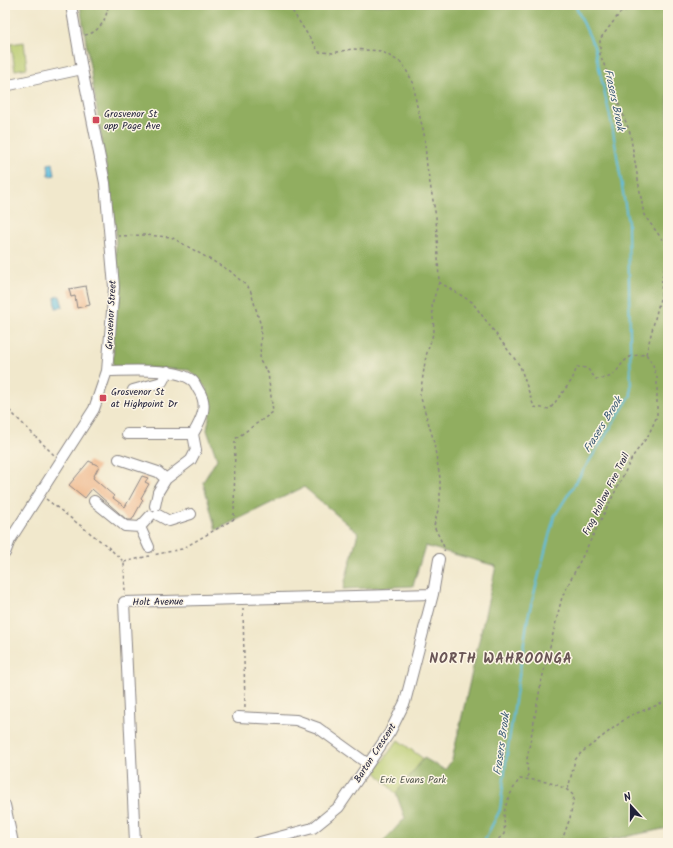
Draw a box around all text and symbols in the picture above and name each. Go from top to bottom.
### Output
water label: Frasers Brook [599,67,630,134]
place label: Grosvenor St opp Page Ave [104,106,161,134]
marker: Grosvenor St opp Page Ave [91,115,101,125]
street label: Grosvenor Street [101,280,121,350]
place label: Grosvenor St at Highpoint Dr [111,384,178,412]
water label: Frasers Brook [579,392,628,456]
marker: Grosvenor St at Highpoint Dr [98,393,108,403]
street label: Frog Hollow Fire Trail [578,449,634,538]
street label: Holt Avenue [132,594,184,610]
district label: NORTH WAHROONGA [429,648,573,670]
water label: Frasers Brook [489,710,516,776]
street label: Barton Crescent [350,720,400,786]
park label: Eric Evans Park [380,772,447,788]
north arrow [611,786,651,826]
text: N [621,788,634,807]

